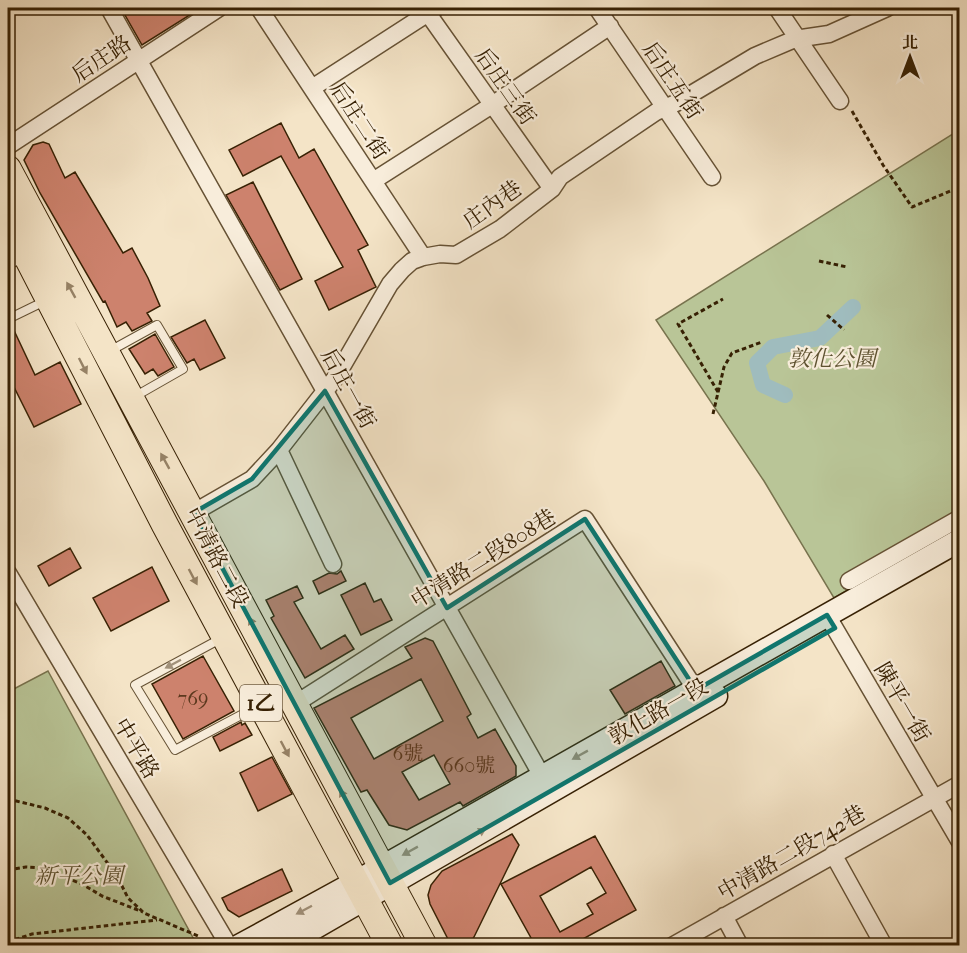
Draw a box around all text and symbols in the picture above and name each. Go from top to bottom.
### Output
north arrow [880,27,940,87]
street label: 后庄路 [67,30,136,88]
text: 北 [902,33,918,52]
street label: 后庄五街 [637,37,708,124]
street label: 后庄三街 [469,43,541,130]
street label: 后庄二街 [324,77,394,165]
street label: 庄內巷 [458,175,527,234]
one-way arrow [66,282,76,299]
street label: 后庄一街 [315,344,381,433]
park label: 敦化公園 [788,346,879,372]
one-way arrow [78,357,88,374]
one-way arrow [160,452,170,469]
street label: 中清路二段 [179,503,253,612]
street label: 中清路二段808巷 [406,504,561,614]
one-way arrow [188,568,198,585]
one-way arrow [248,616,258,633]
street label: 陳平一街 [869,658,935,747]
one-way arrow [164,659,181,669]
street label: 敦化路一段 [604,673,713,751]
road number: 1乙 [240,685,282,721]
house number: 769 [178,687,208,710]
street label: 中平路 [108,714,164,784]
one-way arrow [280,741,290,758]
house number: 6號 [393,742,423,765]
one-way arrow [571,750,588,760]
house number: 660號 [443,754,495,777]
one-way arrow [339,788,349,805]
street label: 中清路二段742巷 [713,800,870,906]
one-way arrow [469,828,486,838]
one-way arrow [401,846,418,856]
park label: 新平公園 [35,863,126,889]
one-way arrow [295,905,312,915]

